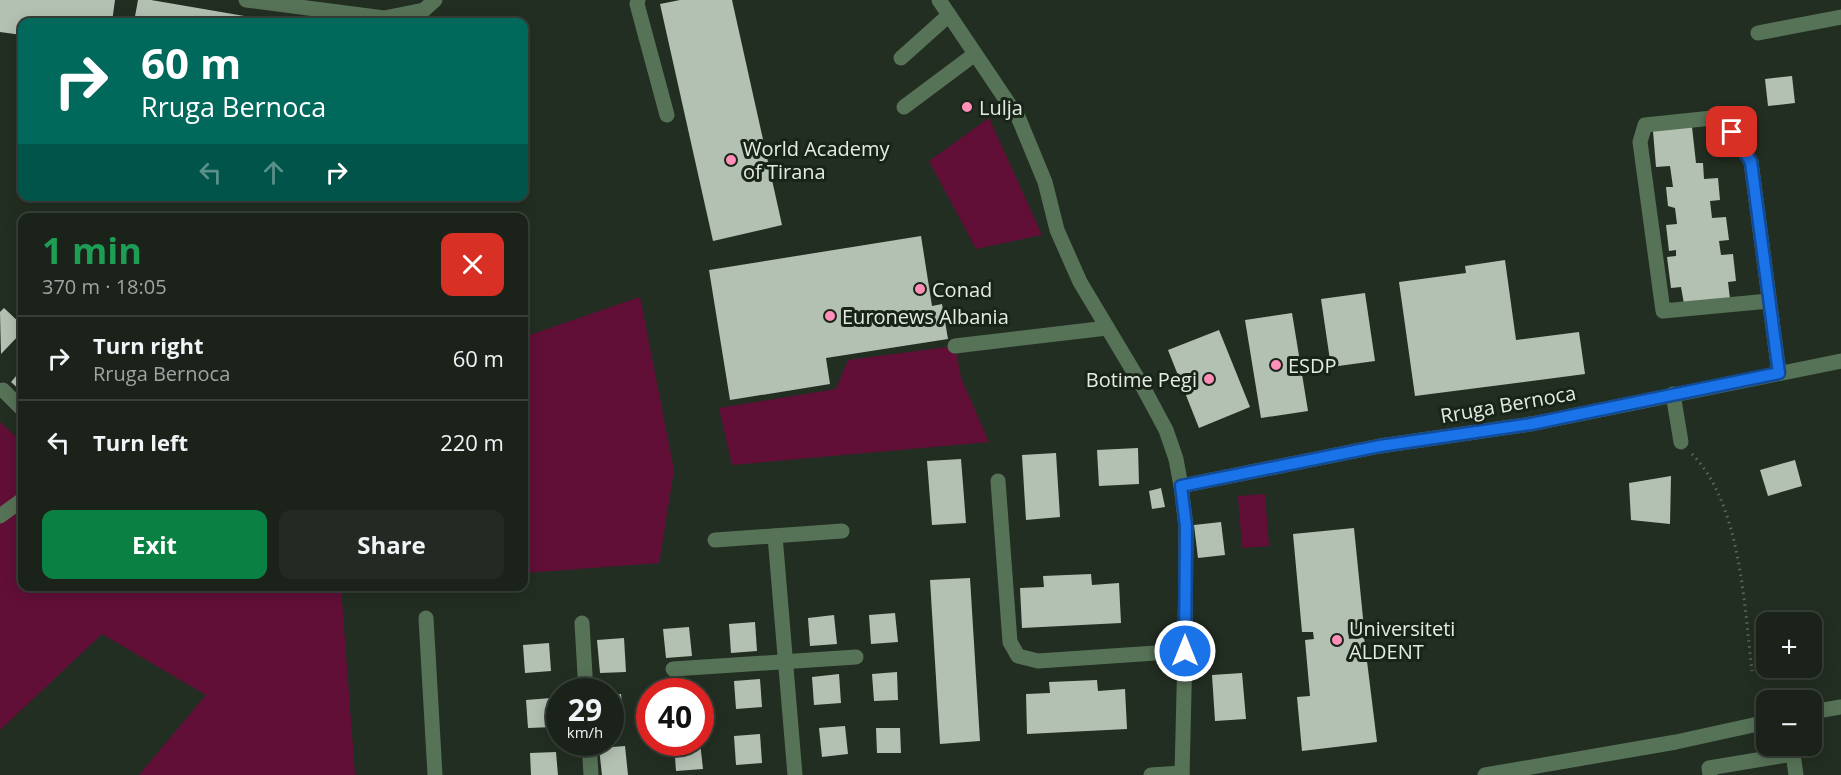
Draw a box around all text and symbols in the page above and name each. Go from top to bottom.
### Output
text: 60 m [141,34,241,91]
icon: right [42,42,120,120]
text: Rruga Bernoca [141,88,326,125]
place label: Lulja [979,94,1023,121]
marker: Lulja [960,100,974,114]
pin [1706,106,1757,157]
icon: arrive [1715,115,1748,148]
place label: World Academy of Tirana [743,135,890,185]
marker: World Academy of Tirana [724,153,738,167]
icon: left [194,156,227,189]
icon: ahead [257,156,290,189]
icon: right [320,156,353,189]
text: 1 min [42,226,142,275]
button: close [441,233,504,296]
text: 370 m · 18:05 [42,273,167,300]
place label: Conad [932,276,992,303]
marker: Conad [913,282,927,296]
place label: Euronews Albania [842,303,1009,330]
marker: Euronews Albania [823,309,837,323]
text: Turn right [93,330,204,360]
icon: right [42,342,75,375]
text: 60 m [453,343,504,373]
place label: ESDP [1288,352,1337,379]
marker: ESDP [1269,358,1283,372]
text: Rruga Bernoca [93,360,230,387]
place label: Botime Pegi [1086,366,1197,393]
marker: Botime Pegi [1202,372,1216,386]
street label: Rruga Bernoca [1438,379,1578,429]
icon: left [42,426,75,459]
text: Turn left [93,427,188,457]
text: 220 m [440,427,504,457]
button: Exit [42,510,267,579]
button: Share [279,510,504,579]
map controls [1756,612,1822,756]
button: + [1756,612,1822,678]
place label: Universiteti ALDENT [1349,615,1455,665]
position arrow [1153,619,1217,683]
marker: Universiteti ALDENT [1330,633,1344,647]
speed limit sign: 40 [636,678,714,756]
text: 29 [568,689,602,730]
button: − [1756,690,1822,756]
text: km/h [567,722,603,742]

